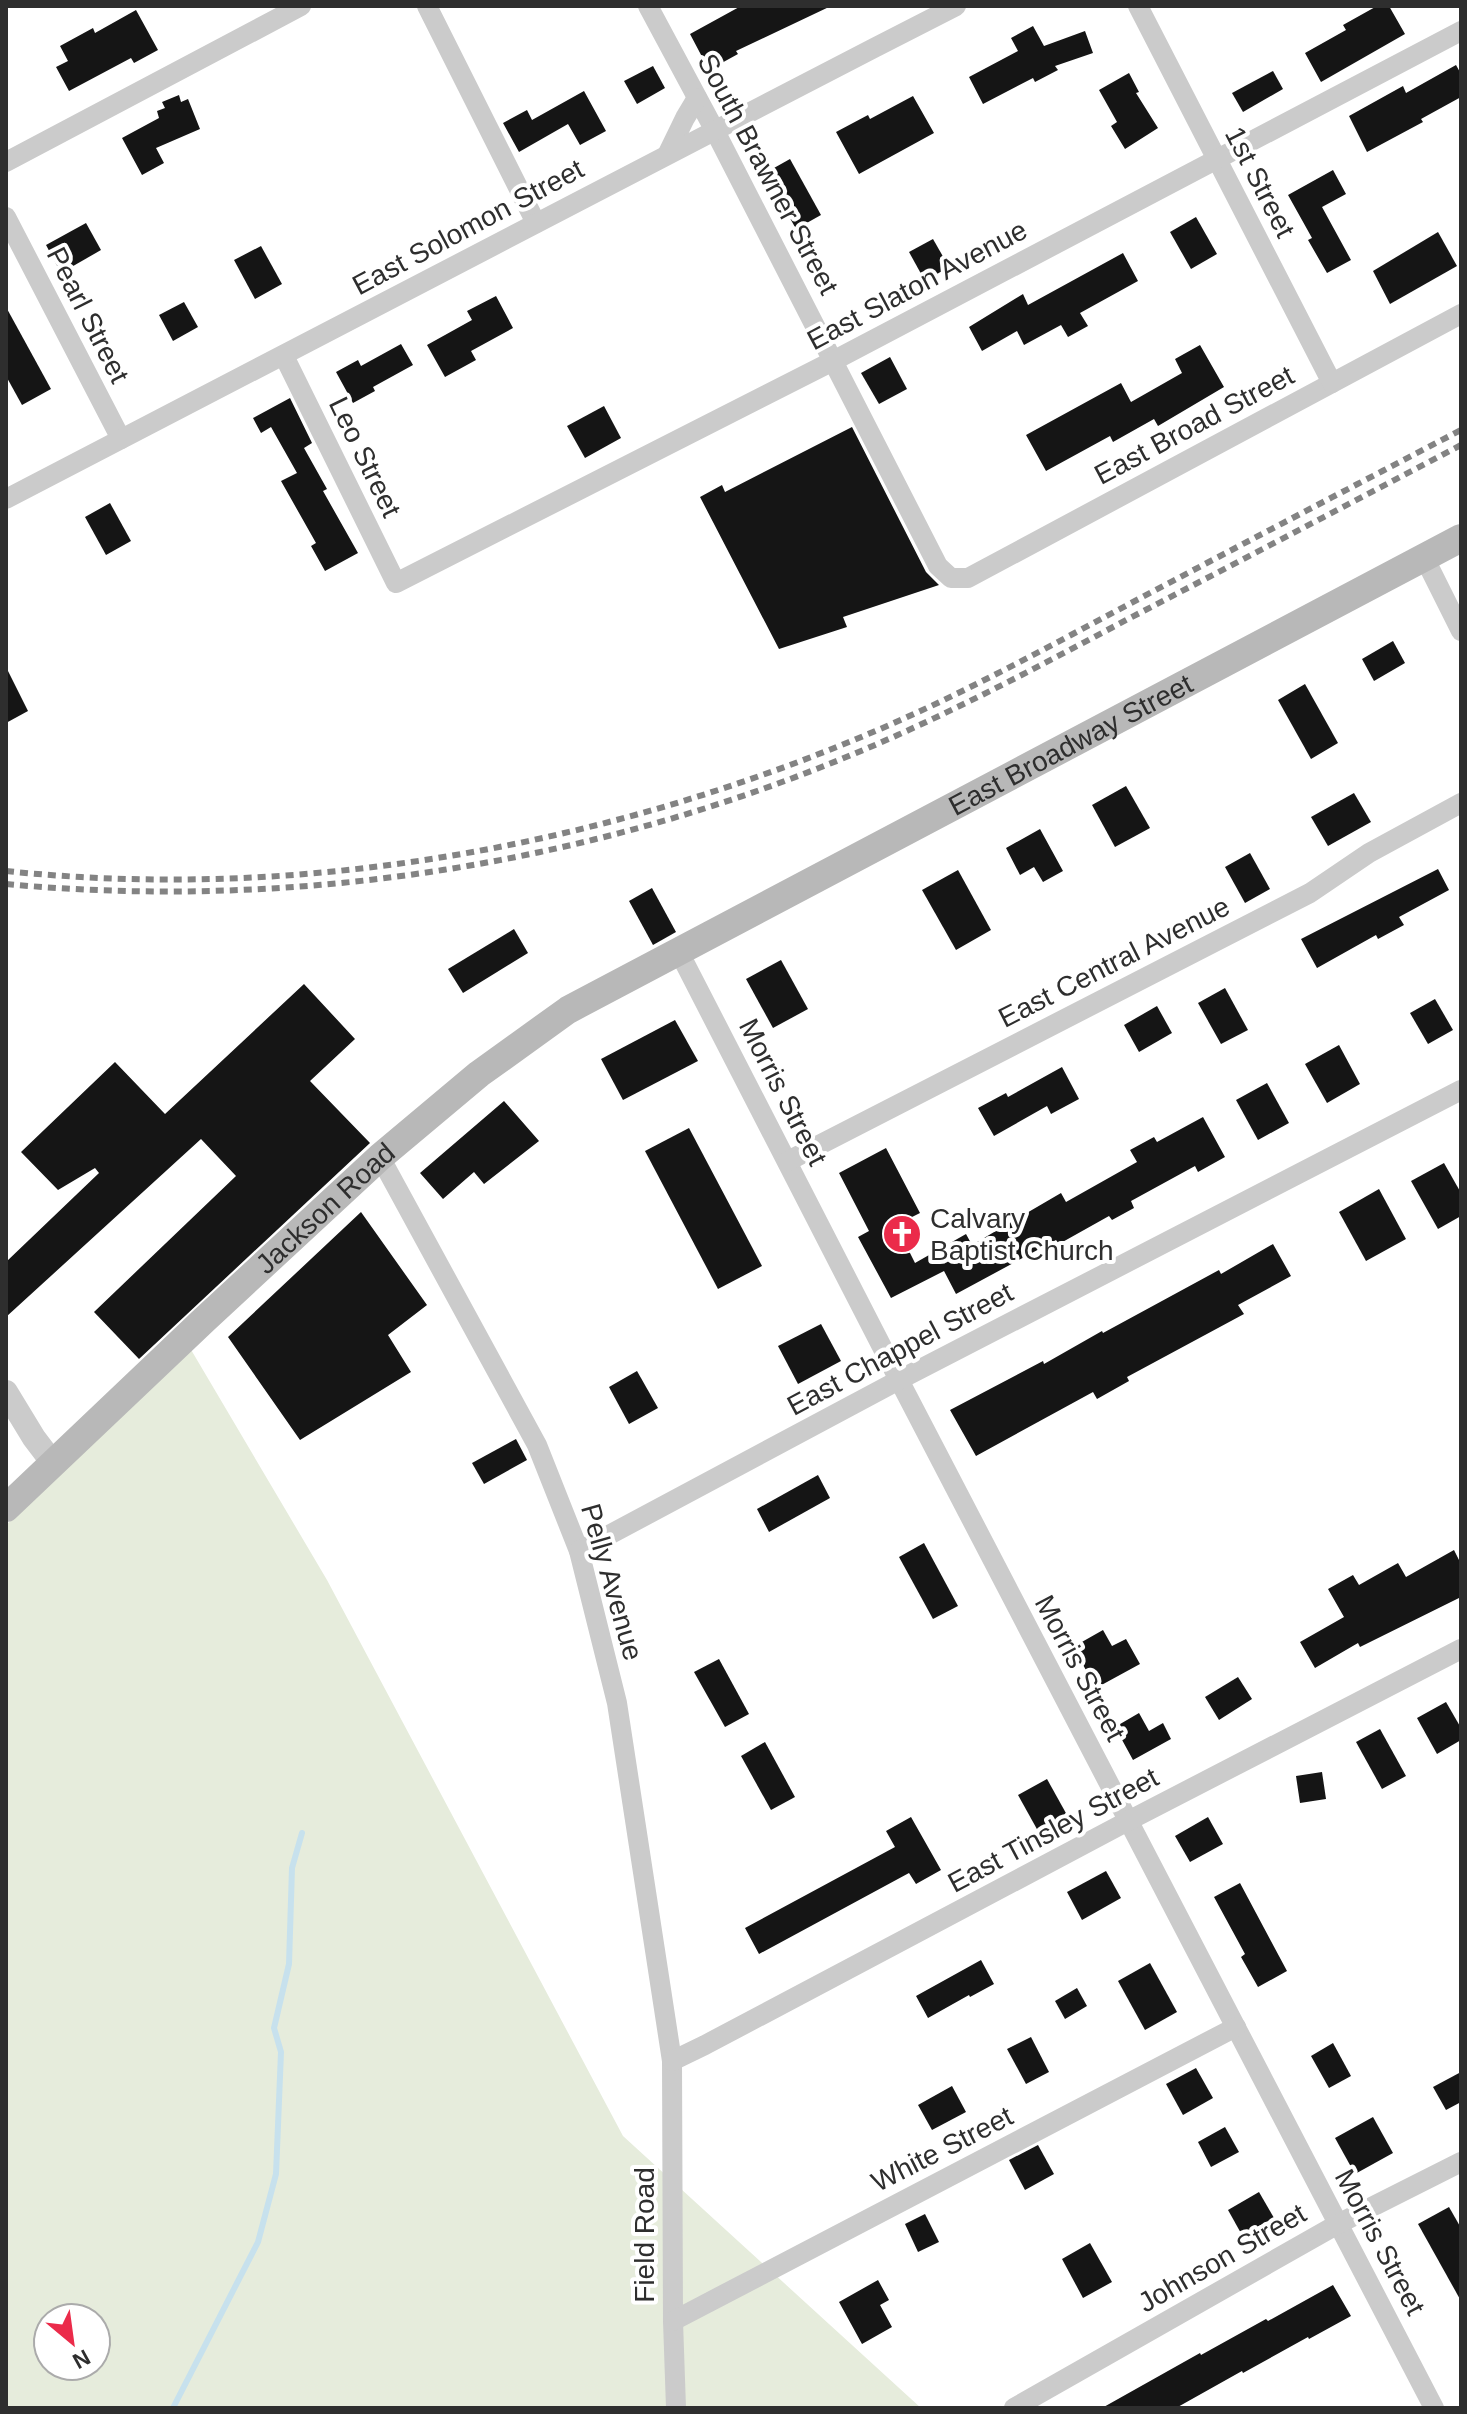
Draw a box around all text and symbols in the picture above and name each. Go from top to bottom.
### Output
street label: South Brawner Street [691,49,845,300]
street label: 1st Street [1219,122,1301,243]
street label: East Solomon Street [347,153,589,301]
street label: East Slaton Avenue [802,214,1032,356]
street label: Pearl Street [41,242,135,388]
street label: East Broad Street [1089,359,1299,491]
street label: Leo Street [323,392,407,522]
street label: East Broadway Street [943,667,1198,821]
street label: East Central Avenue [993,890,1235,1034]
street label: Morris Street [733,1014,833,1171]
street label: Jackson Road [249,1136,401,1280]
place label: Calvary Baptist Church [930,1203,1114,1266]
church icon: Calvary Baptist Church [881,1213,923,1255]
street label: East Chappel Street [782,1276,1018,1422]
street label: Pelly Avenue [575,1500,649,1664]
street label: Morris Street [1029,1590,1131,1746]
street label: East Tinsley Street [943,1761,1164,1898]
street label: White Street [866,2100,1018,2198]
street label: Morris Street [1329,2164,1431,2320]
street label: Field Road [629,2167,660,2303]
street label: Johnson Street [1133,2197,1311,2319]
north arrow [32,2302,112,2382]
text: N [68,2344,94,2374]

